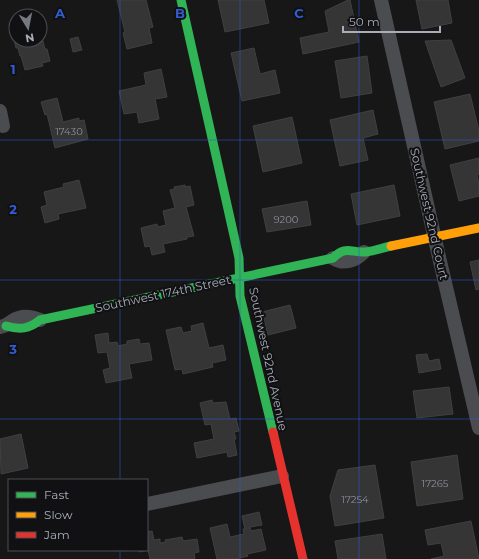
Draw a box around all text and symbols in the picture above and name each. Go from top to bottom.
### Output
text: A [54,5,66,21]
text: B [175,5,185,21]
text: C [294,5,304,21]
north arrow [8,8,48,48]
scale bar [343,8,440,34]
text: 50 m [349,14,380,29]
text: N [24,30,35,46]
text: 1 [10,61,16,77]
house number: 17430 [55,125,83,138]
street label: Southwest 92nd Court [407,147,452,281]
text: 2 [9,201,17,217]
house number: 9200 [274,213,299,226]
street label: Southwest 174th Street [94,272,232,315]
street label: Southwest 92nd Avenue [246,286,291,432]
text: 3 [8,341,17,357]
house number: 17265 [422,477,449,490]
legend [8,479,148,551]
text: Fast [44,487,69,502]
house number: 17254 [341,493,369,506]
text: Slow [44,507,73,522]
text: Jam [43,527,70,542]

